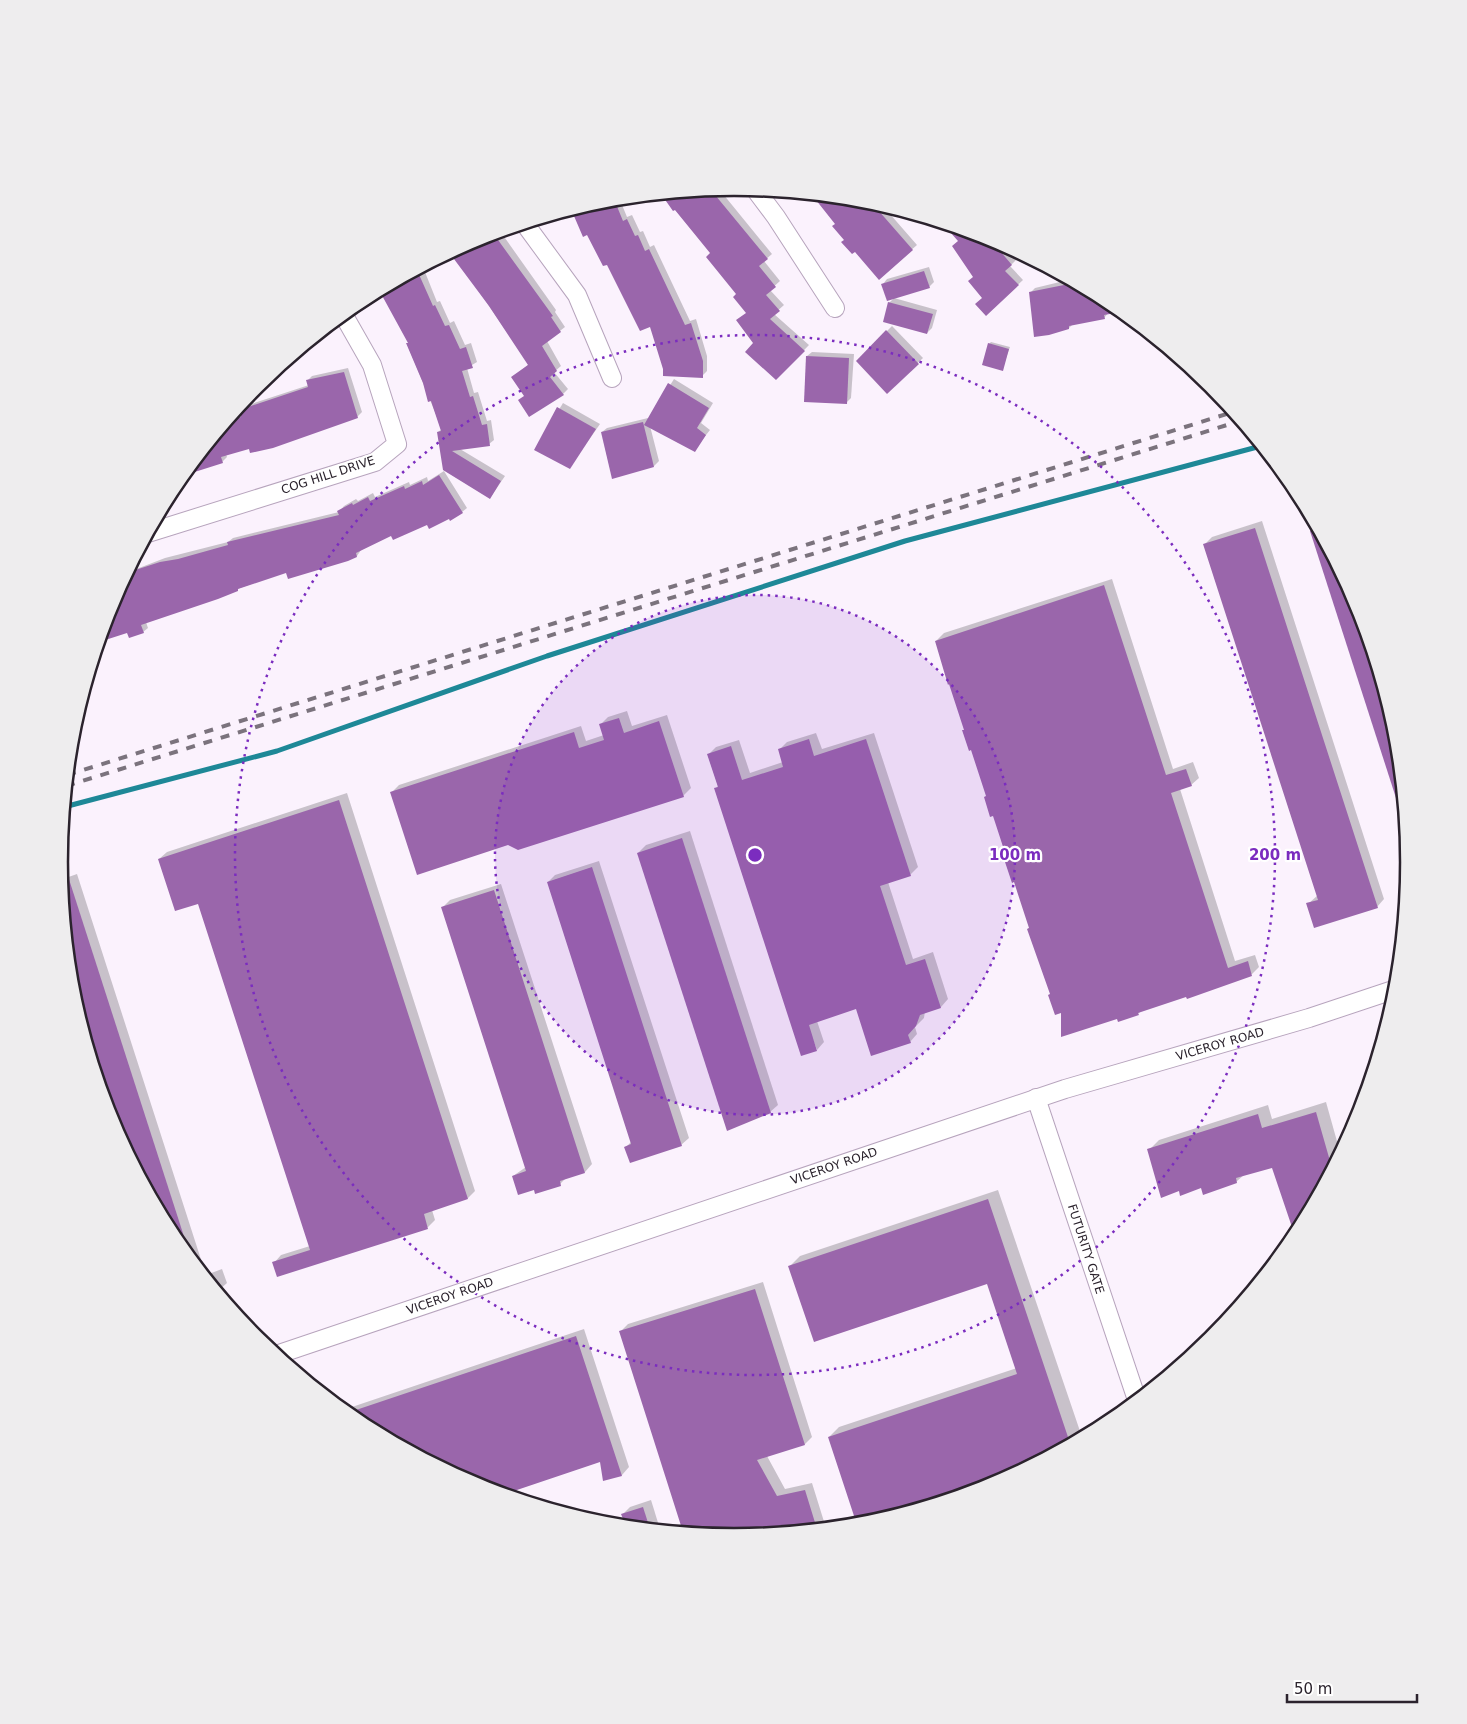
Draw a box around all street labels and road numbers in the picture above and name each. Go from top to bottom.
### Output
street label: COG HILL DRIVE [279,453,377,497]
street label: VICEROY ROAD [1174,1025,1266,1063]
street label: VICEROY ROAD [789,1145,879,1187]
street label: FUTURITY GATE [1065,1202,1107,1296]
street label: VICEROY ROAD [405,1275,495,1317]

